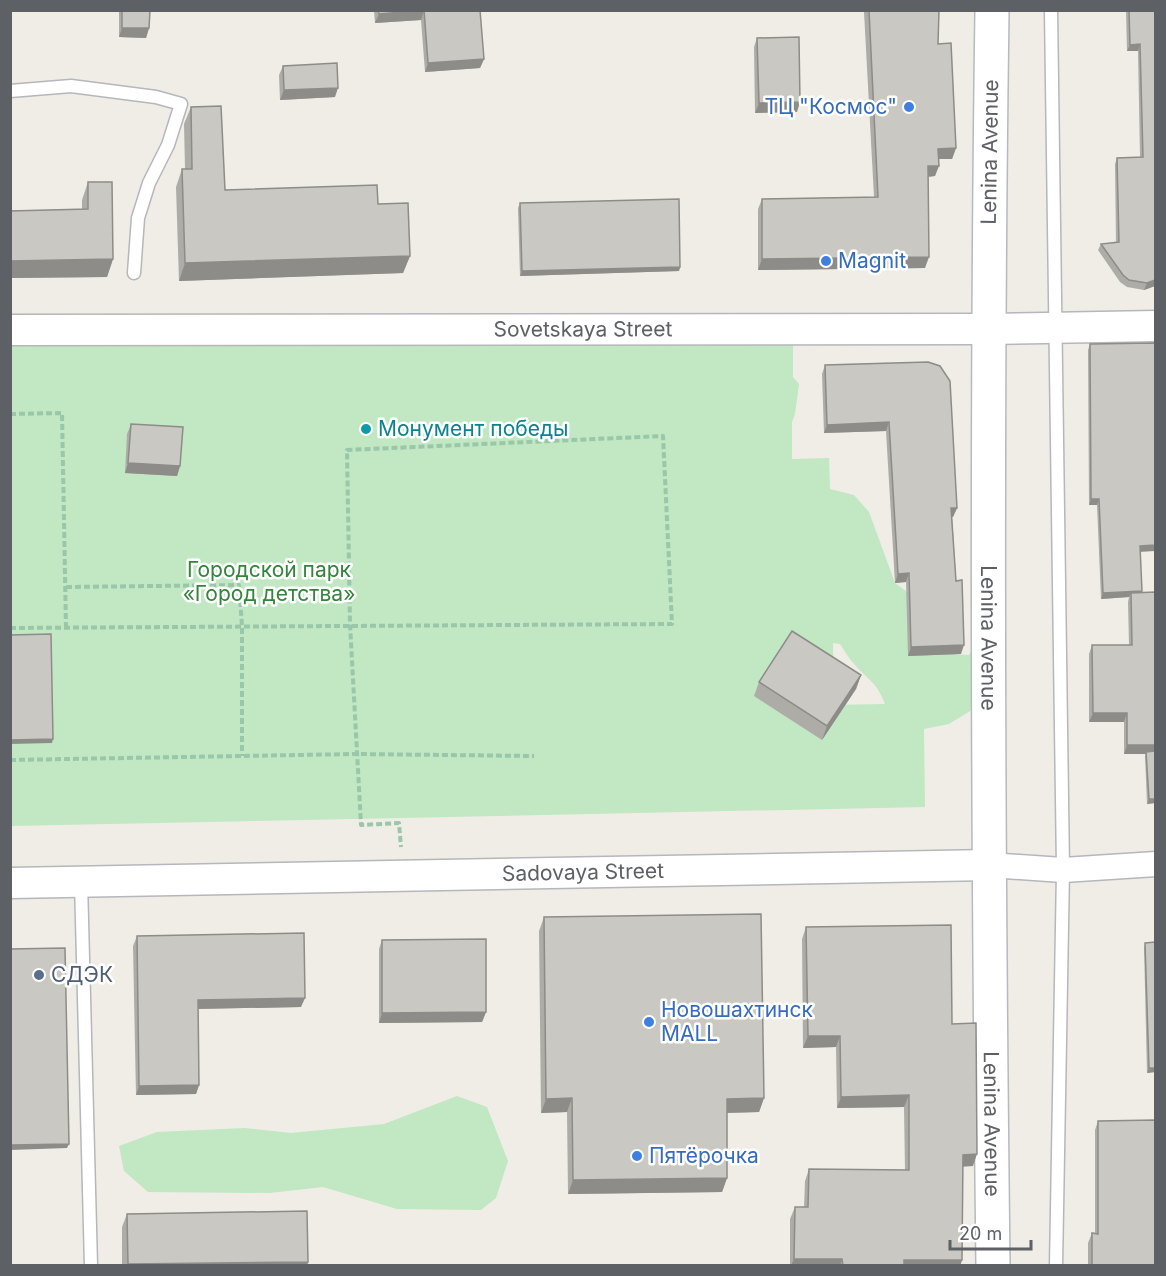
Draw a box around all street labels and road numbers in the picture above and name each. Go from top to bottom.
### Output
street label: Lenina Avenue [976,79,1003,225]
street label: Sovetskaya Street [494,316,673,342]
street label: Lenina Avenue [976,565,1002,711]
street label: Sadovaya Street [502,858,664,886]
street label: Lenina Avenue [979,1051,1005,1197]

